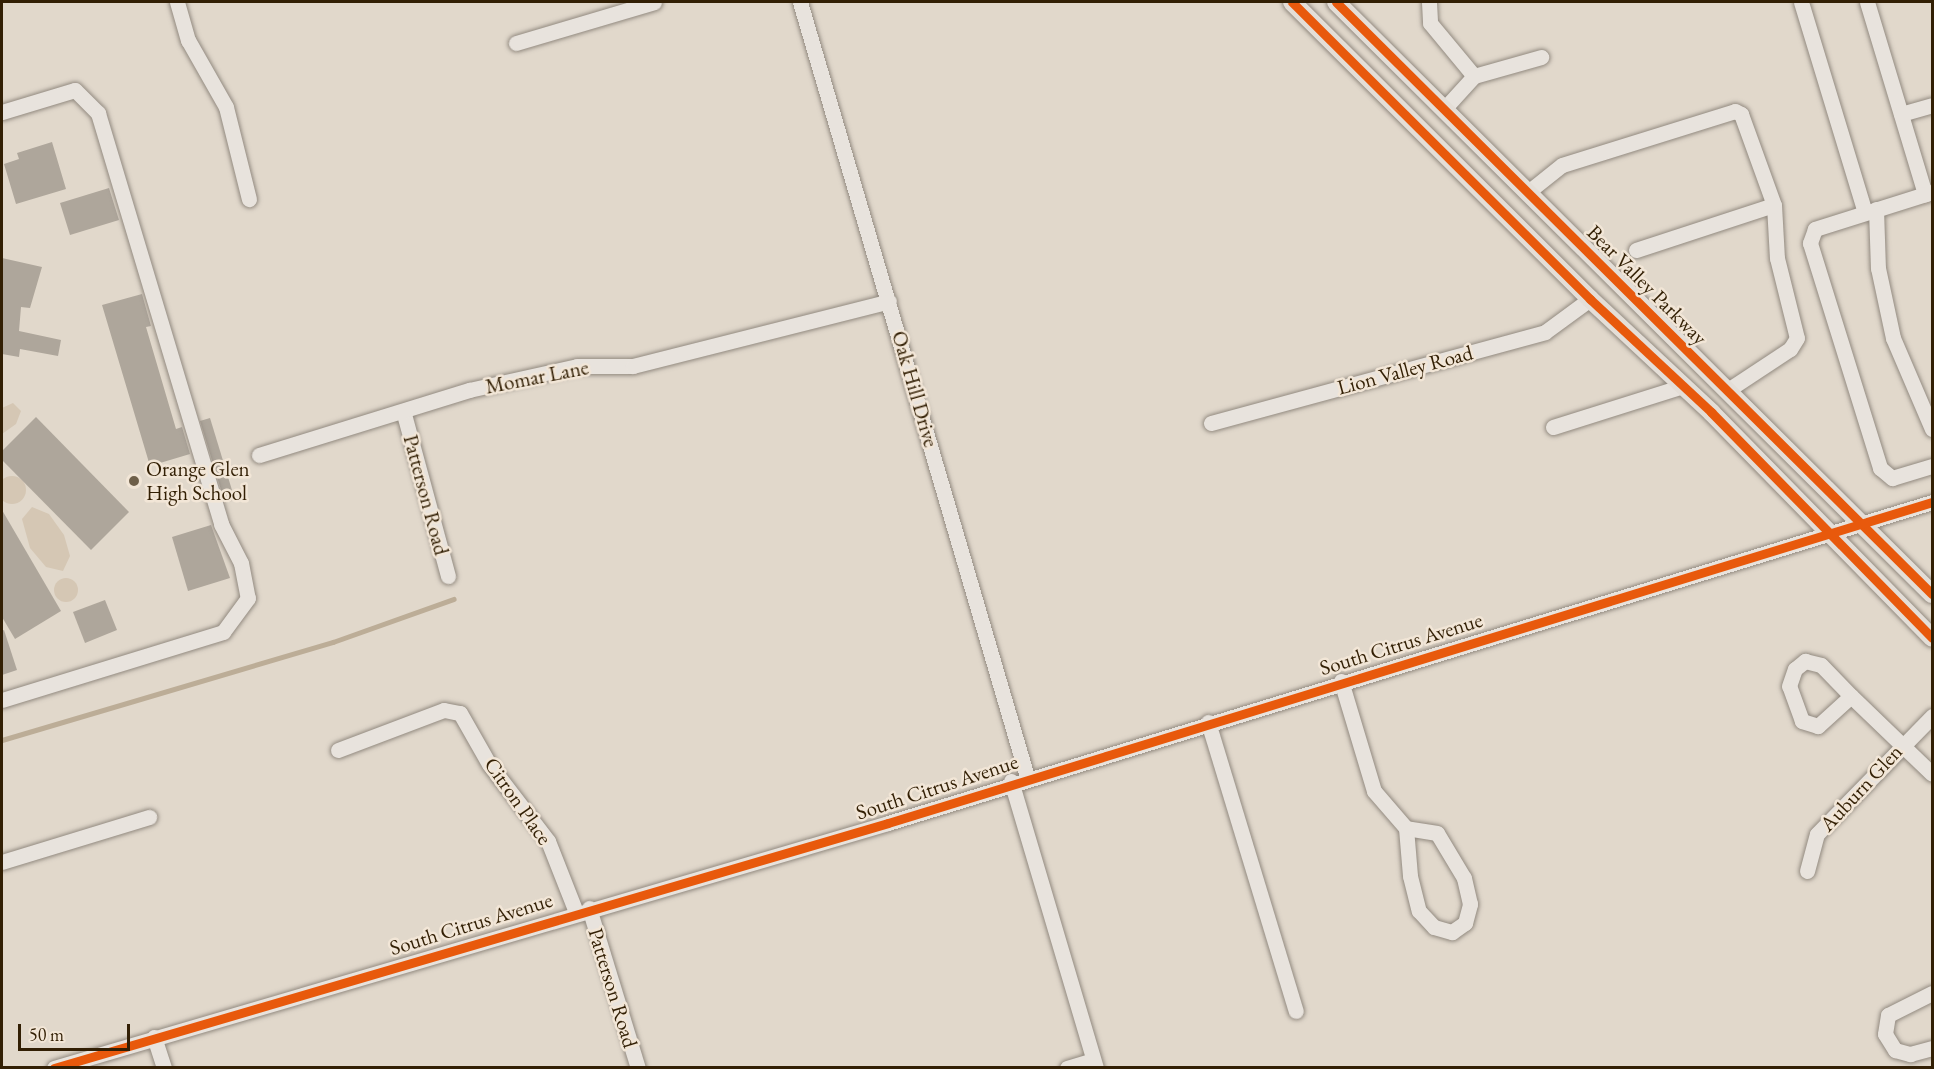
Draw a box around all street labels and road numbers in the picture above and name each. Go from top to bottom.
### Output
street label: Bear Valley Parkway [1582,220,1712,350]
street label: Oak Hill Drive [886,328,944,450]
street label: Lion Valley Road [1335,340,1475,400]
street label: Momar Lane [483,355,591,399]
street label: Patterson Road [398,432,454,558]
street label: South Citrus Avenue [1317,607,1485,681]
street label: Auburn Glen [1814,739,1908,837]
street label: South Citrus Avenue [853,749,1021,825]
street label: Citron Place [479,753,557,849]
street label: South Citrus Avenue [387,887,555,961]
street label: Patterson Road [583,925,643,1051]

